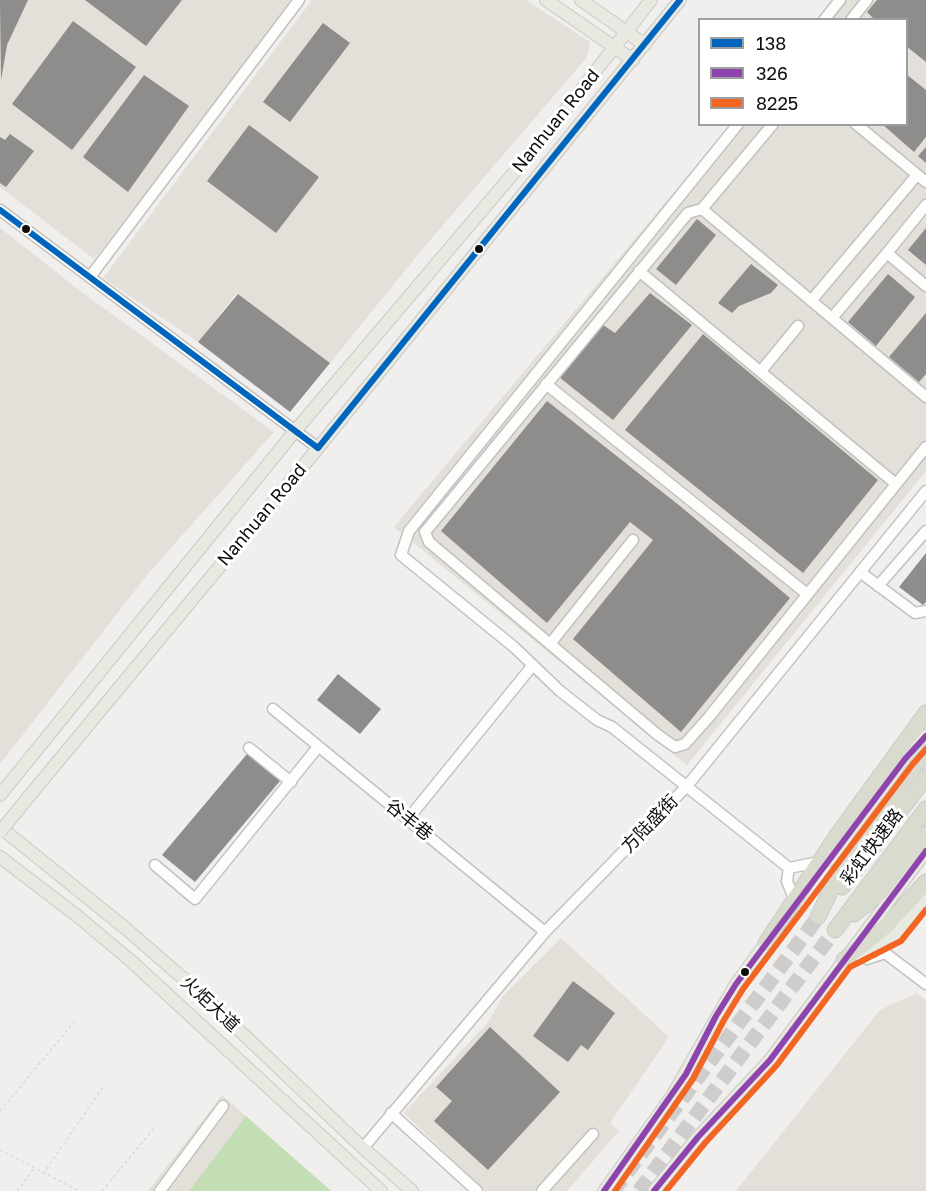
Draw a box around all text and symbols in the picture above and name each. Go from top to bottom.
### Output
legend [698,18,908,126]
text: 138 [756,32,786,54]
text: 326 [756,62,788,84]
street label: Nanhuan Road [508,65,604,177]
text: 8225 [756,92,798,114]
unlabelled marker [20,223,32,235]
unlabelled marker [473,243,485,255]
street label: Nanhuan Road [213,460,311,570]
street label: 方陆盛街 [617,791,683,857]
street label: 谷丰巷 [381,795,437,845]
street label: 彩虹快速路 [836,805,908,889]
unlabelled marker [739,966,751,978]
street label: 火炬大道 [176,972,244,1036]

